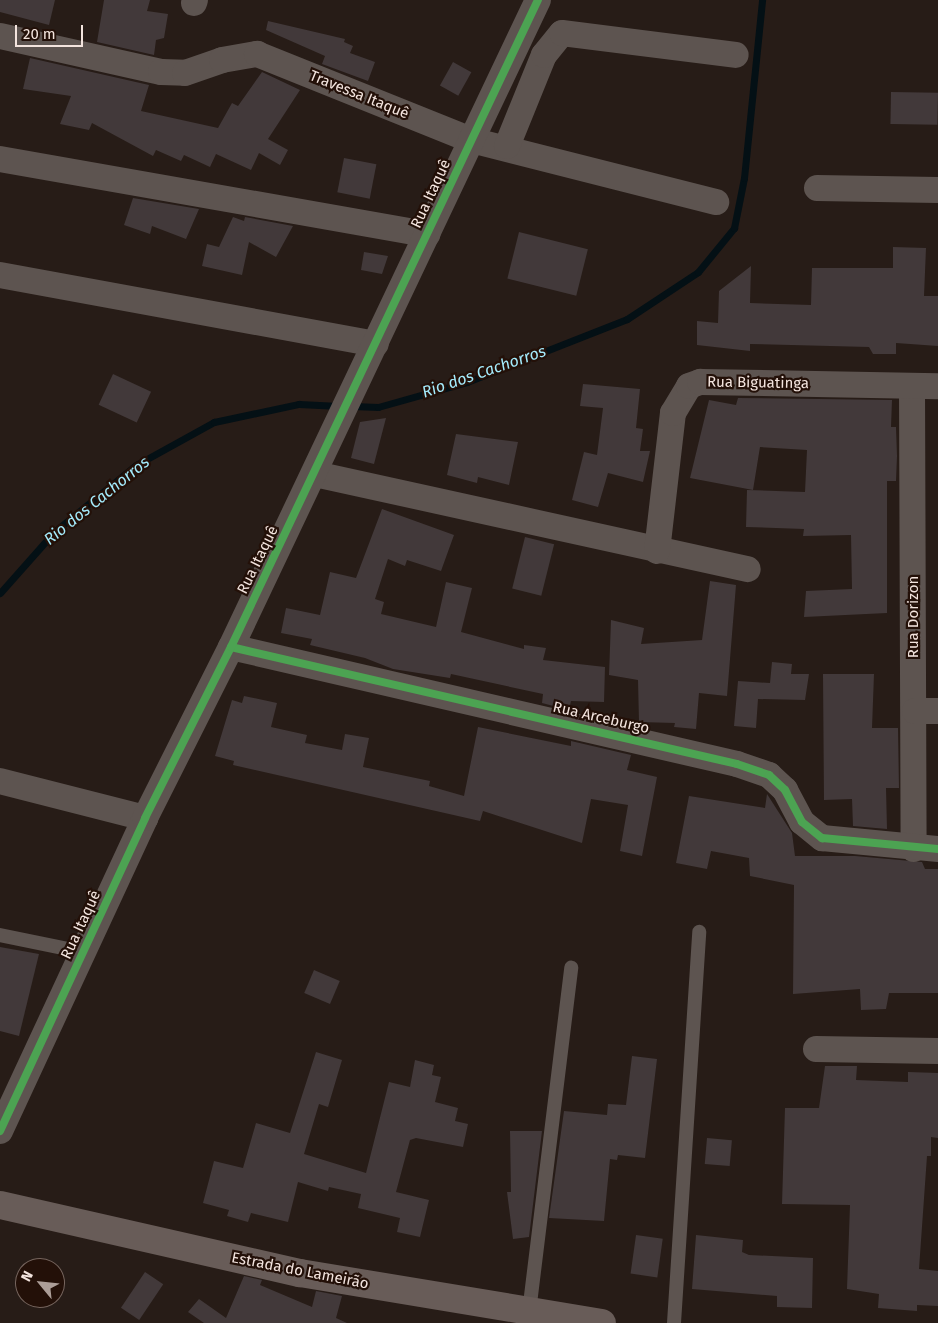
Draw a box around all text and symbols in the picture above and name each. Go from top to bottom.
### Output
scale bar [18,15,85,47]
text: 20 m [23,25,56,43]
street label: Travessa Itaquê [307,67,411,123]
street label: Rua Itaquê [407,157,455,231]
water label: Rio dos Cachorros [420,342,548,402]
street label: Rua Biguatinga [707,373,809,393]
water label: Rio dos Cachorros [41,453,153,549]
street label: Rua Itaquê [234,523,282,597]
street label: Rua Dorizon [905,576,923,658]
street label: Rua Arceburgo [551,698,651,738]
street label: Rua Itaquê [57,888,105,962]
street label: Estrada do Lameirão [230,1249,370,1293]
north arrow [15,1258,65,1308]
text: N [18,1268,37,1284]

